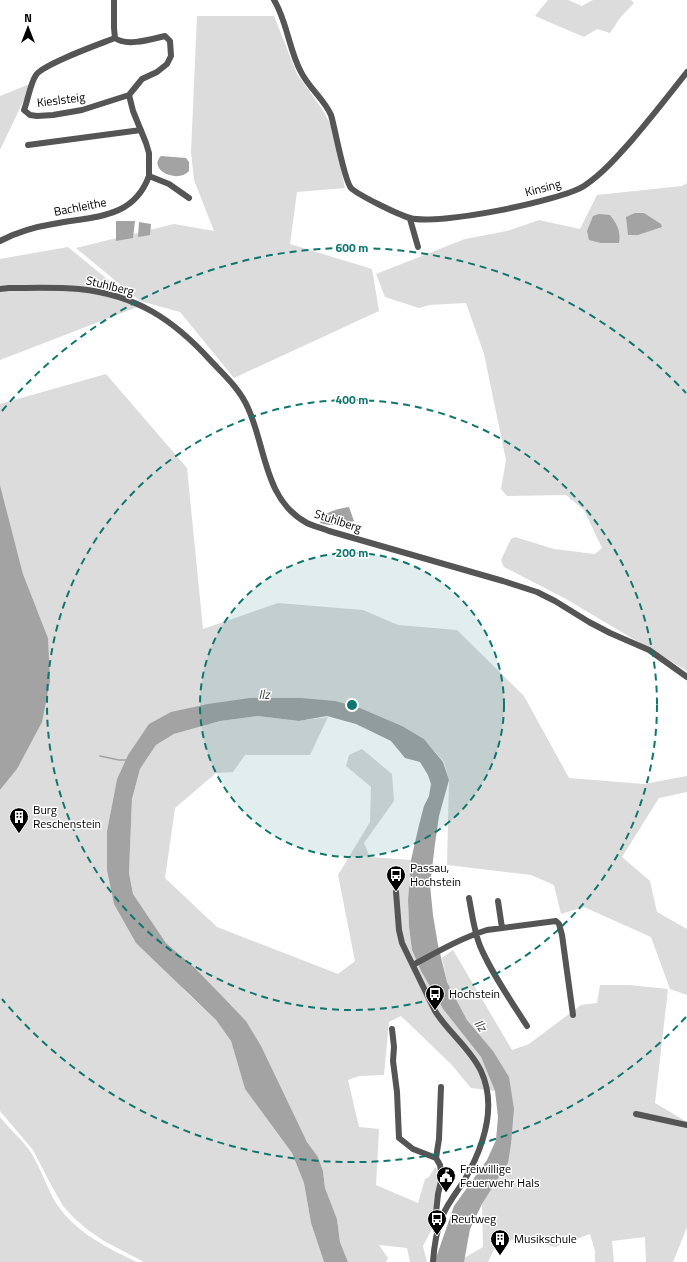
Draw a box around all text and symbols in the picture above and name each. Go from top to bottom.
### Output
north arrow [8,8,48,48]
text: N [24,10,32,26]
street label: Kieslsteig [36,87,86,112]
street label: Kinsing [523,174,563,201]
street label: Bachleithe [52,192,108,221]
text: 600 m [336,238,368,257]
street label: Stuhlberg [84,270,136,301]
text: 400 m [336,390,368,409]
street label: Stuhlberg [312,504,364,537]
text: 200 m [336,543,368,562]
water label: Ilz [258,684,271,704]
centre of rings [345,698,359,712]
place label: Burg Reschenstein [33,800,101,833]
building icon: Burg Reschenstein [8,806,30,834]
place label: Passau, Hochstein [410,858,461,891]
bus stop icon: Passau, Hochstein [385,864,407,892]
bus stop icon: Hochstein [424,983,446,1011]
place label: Hochstein [449,984,500,1003]
water label: Ilz [470,1015,493,1037]
place label: Freiwillige Feuerwehr Hals [460,1159,540,1192]
public building icon: Freiwillige Feuerwehr Hals [435,1165,457,1193]
bus stop icon: Reutweg [426,1208,448,1236]
place label: Reutweg [451,1209,496,1228]
building icon: Musikschule [489,1228,511,1256]
place label: Musikschule [514,1229,577,1248]

